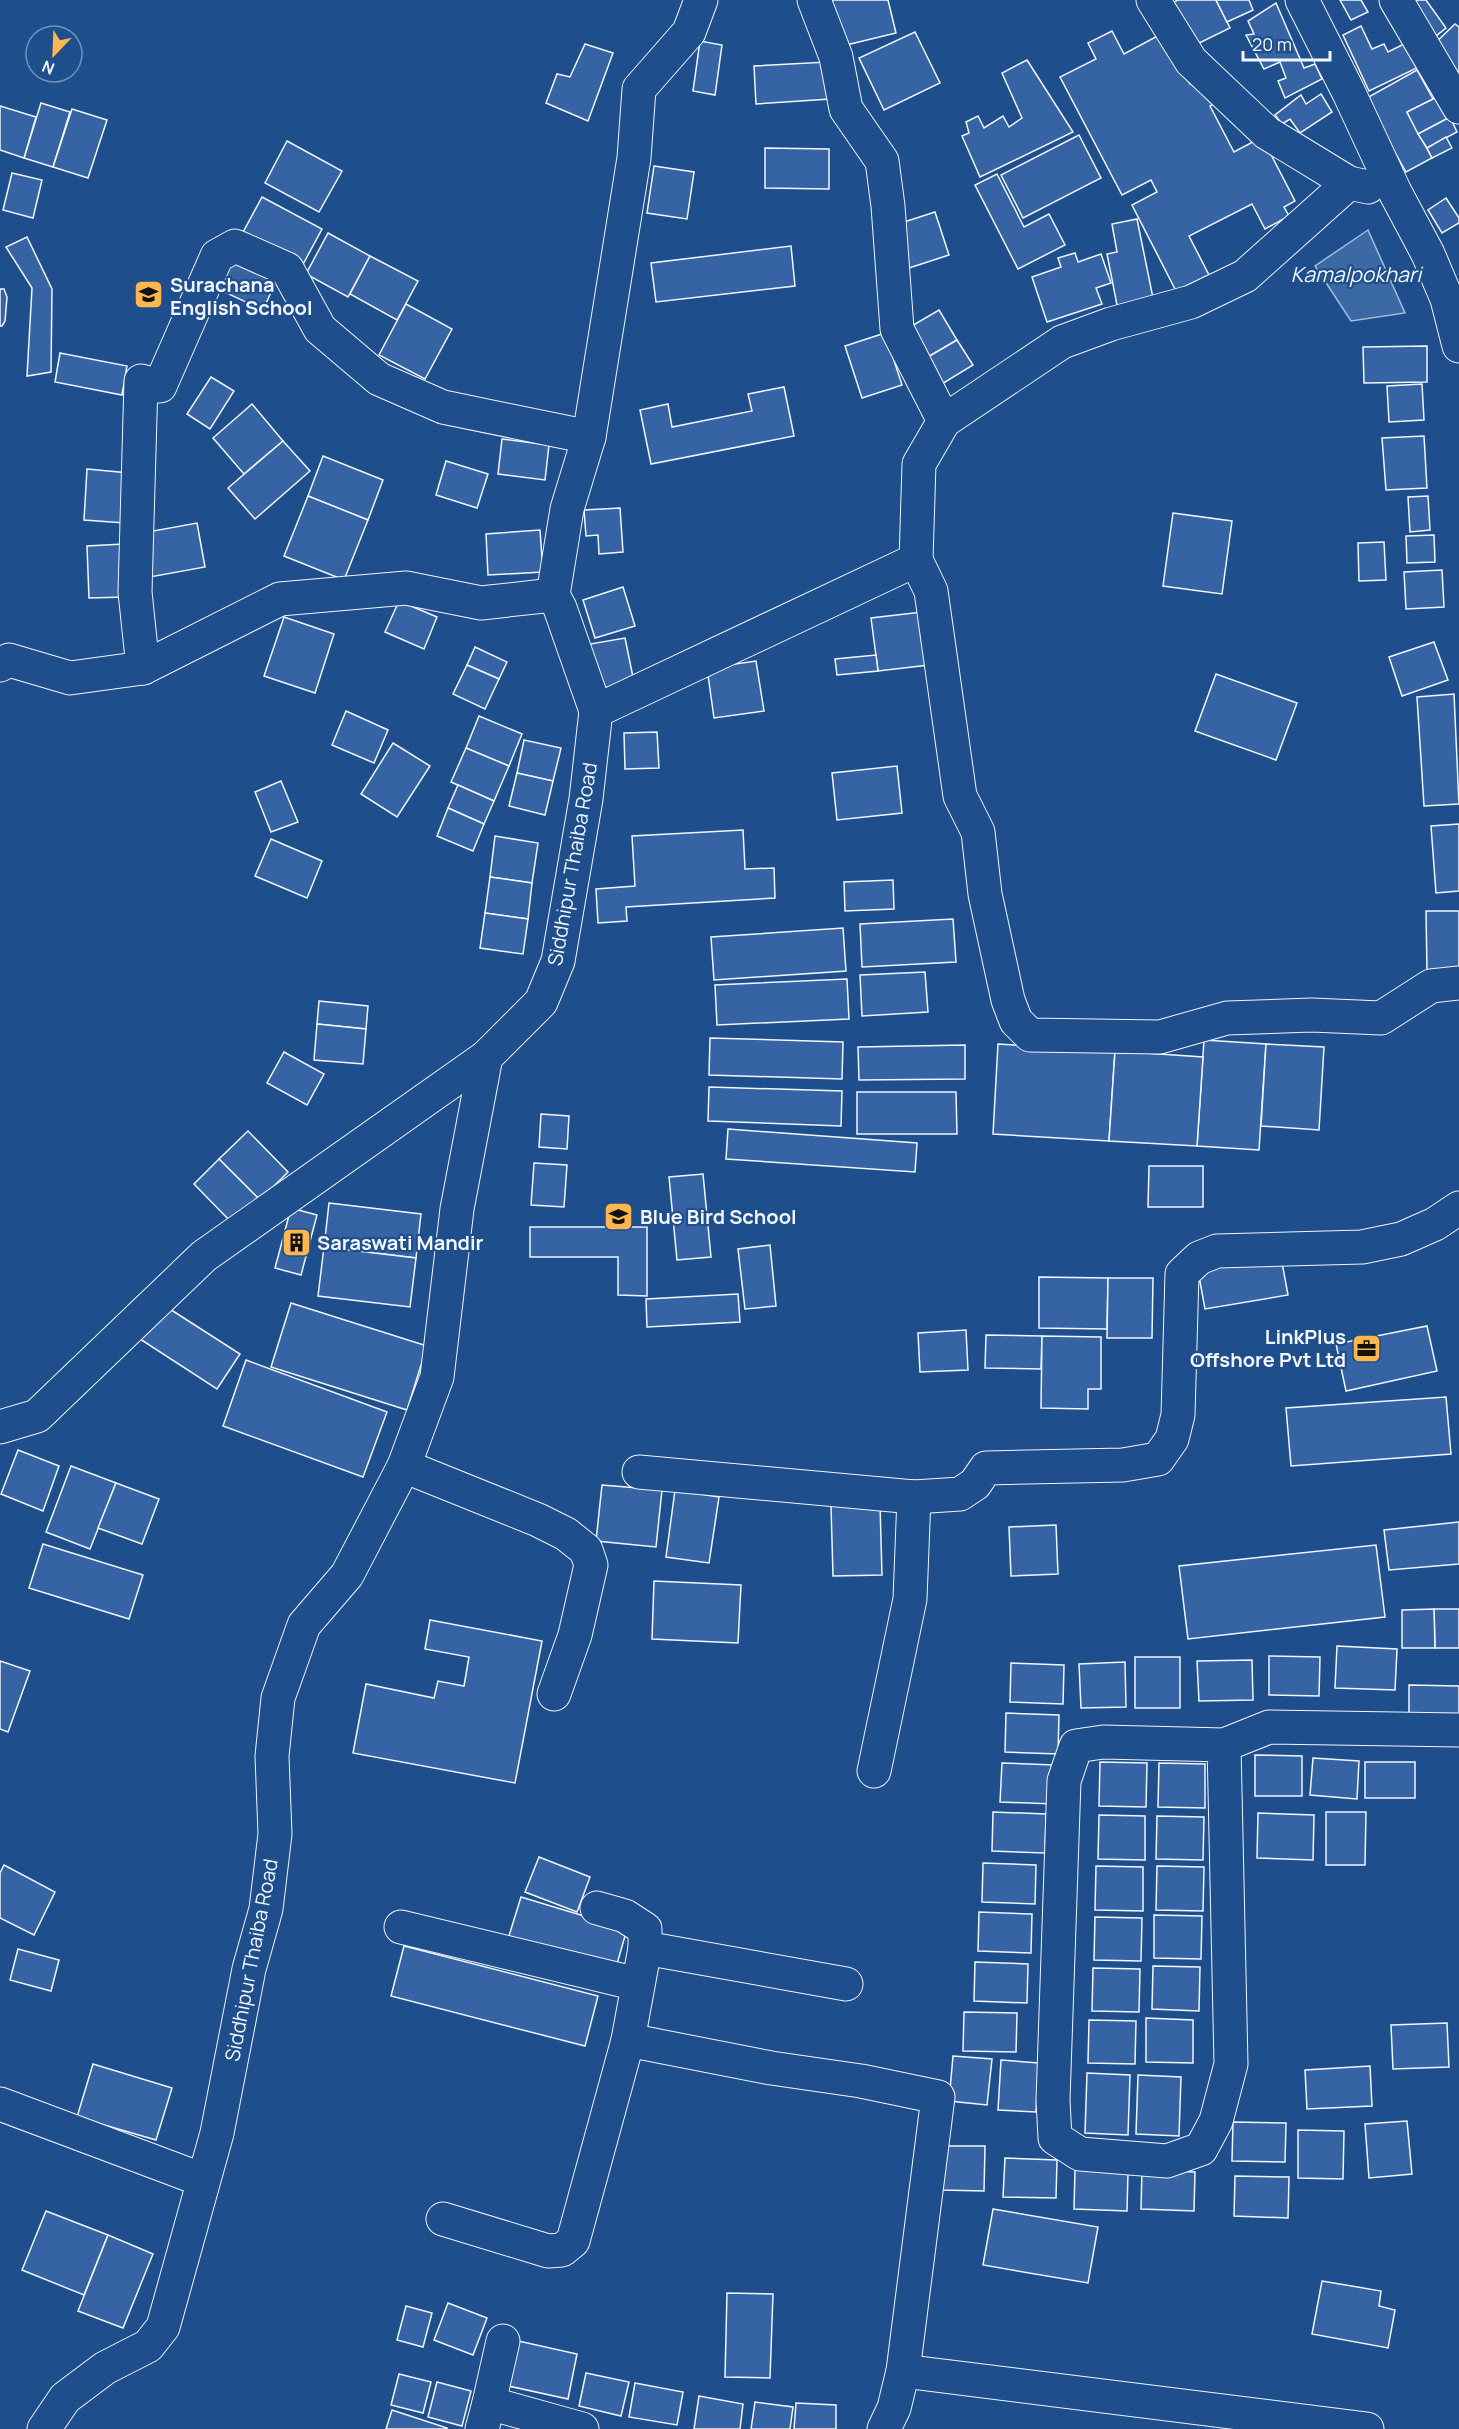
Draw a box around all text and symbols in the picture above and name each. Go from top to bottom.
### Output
north arrow [24,24,84,84]
scale bar [1243,24,1330,62]
text: 20 m [1252,32,1292,56]
text: N [39,55,58,80]
water label: Kamalpokhari [1291,260,1424,288]
place label: Surachana English School [170,271,313,321]
school or university icon: Surachana English School [133,279,165,311]
street label: Siddhipur Thaiba Road [541,760,603,968]
school or university icon: Blue Bird School [603,1200,635,1232]
place label: Blue Bird School [640,1203,797,1230]
building icon: Saraswati Mandir [280,1226,312,1258]
place label: Saraswati Mandir [317,1229,484,1256]
place label: LinkPlus Offshore Pvt Ltd [1190,1323,1346,1373]
office icon: LinkPlus Offshore Pvt Ltd [1351,1332,1383,1364]
street label: Siddhipur Thaiba Road [218,1856,284,2064]

